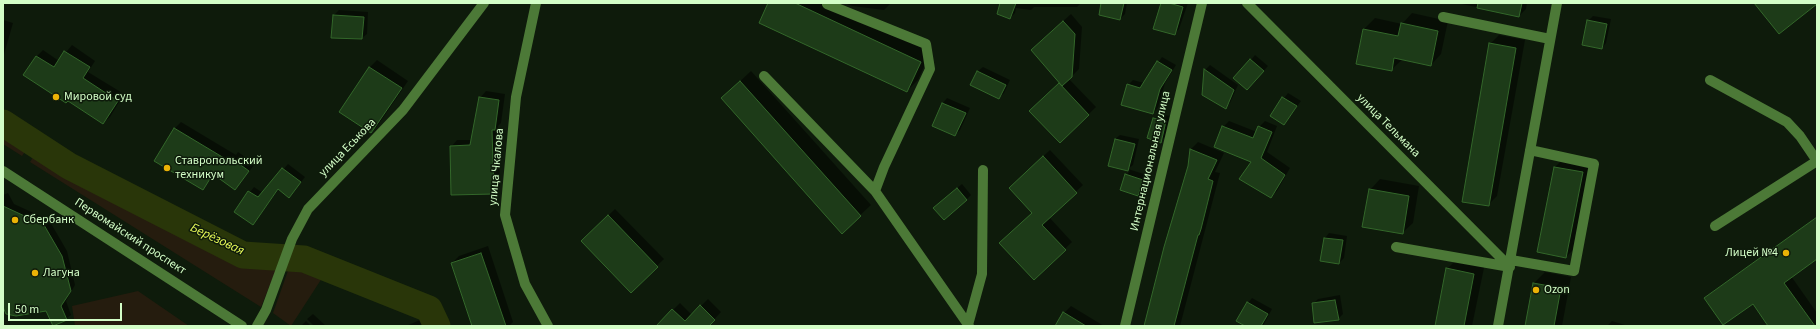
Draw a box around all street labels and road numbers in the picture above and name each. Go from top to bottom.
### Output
street label: Интернациональная улица [1128,90,1174,232]
street label: улица Тельмана [1353,91,1423,161]
street label: улица Еськова [316,116,380,180]
street label: улица Чкалова [486,128,508,206]
street label: Первомайский проспект [72,196,188,278]

